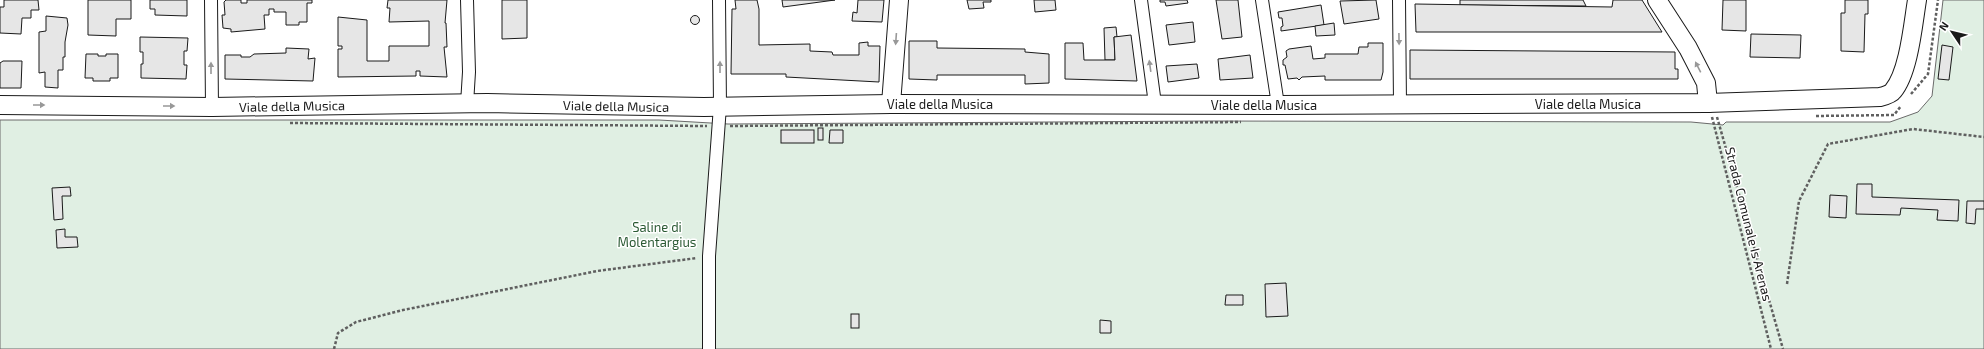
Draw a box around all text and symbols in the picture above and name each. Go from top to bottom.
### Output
north arrow [1932,12,1972,52]
text: N [1936,19,1951,33]
one-way arrow [892,33,899,45]
one-way arrow [1396,33,1402,46]
one-way arrow [717,60,723,73]
one-way arrow [1146,60,1153,72]
one-way arrow [208,61,214,74]
one-way arrow [1695,61,1701,72]
street label: Viale della Musica [887,96,993,112]
street label: Viale della Musica [1535,96,1641,112]
street label: Viale della Musica [239,97,345,115]
street label: Viale della Musica [563,97,669,115]
street label: Viale della Musica [1211,97,1317,113]
one-way arrow [33,102,46,108]
one-way arrow [163,103,175,110]
street label: Strada Comunale Is Arenas [1722,145,1776,303]
park label: Saline di Molentargius [618,219,696,250]

